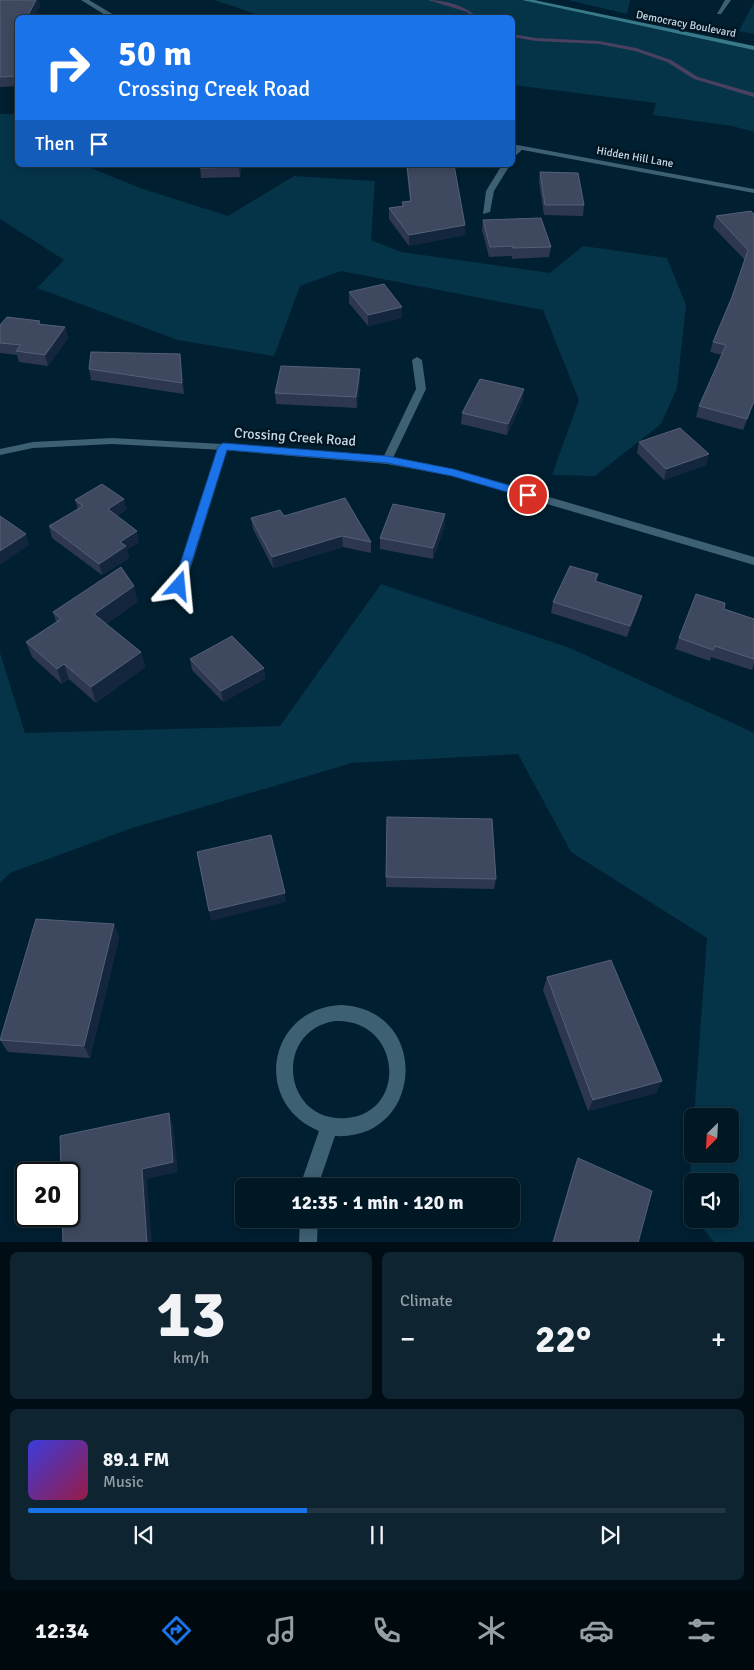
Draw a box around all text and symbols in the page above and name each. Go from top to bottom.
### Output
street label: Democracy Boulevard [635,8,737,40]
text: 50 m [118,32,192,75]
icon: right [35,35,100,100]
text: Crossing Creek Road [118,75,310,102]
icon: arrive [85,130,113,158]
text: Then [35,132,75,156]
street label: Hidden Hill Lane [596,144,674,170]
street label: Crossing Creek Road [233,424,357,450]
pin [507,474,549,516]
icon: arrive [514,481,542,509]
position arrow [152,559,204,611]
north arrow [684,1108,739,1162]
map controls [684,1108,739,1228]
speed limit sign: 20 [15,1162,80,1227]
button: sound [684,1173,739,1228]
text: 12:35 · 1 min · 120 m [291,1191,464,1215]
text: 13 [156,1275,226,1355]
text: Climate [400,1291,453,1311]
text: 22° [535,1316,591,1363]
text: − [400,1322,415,1356]
text: + [711,1322,726,1356]
text: km/h [173,1348,209,1368]
text: 89.1 FM [103,1448,169,1472]
text: Music [103,1472,144,1492]
icon: previous [130,1521,158,1549]
icon: pause [363,1521,391,1549]
icon: next [596,1521,624,1549]
icon: directions [159,1613,194,1648]
icon: music [264,1613,299,1648]
icon: phone [369,1613,404,1648]
icon: climate [474,1613,509,1648]
icon: car [579,1613,614,1648]
icon: filters [684,1613,719,1648]
text: 12:34 [35,1617,89,1644]

